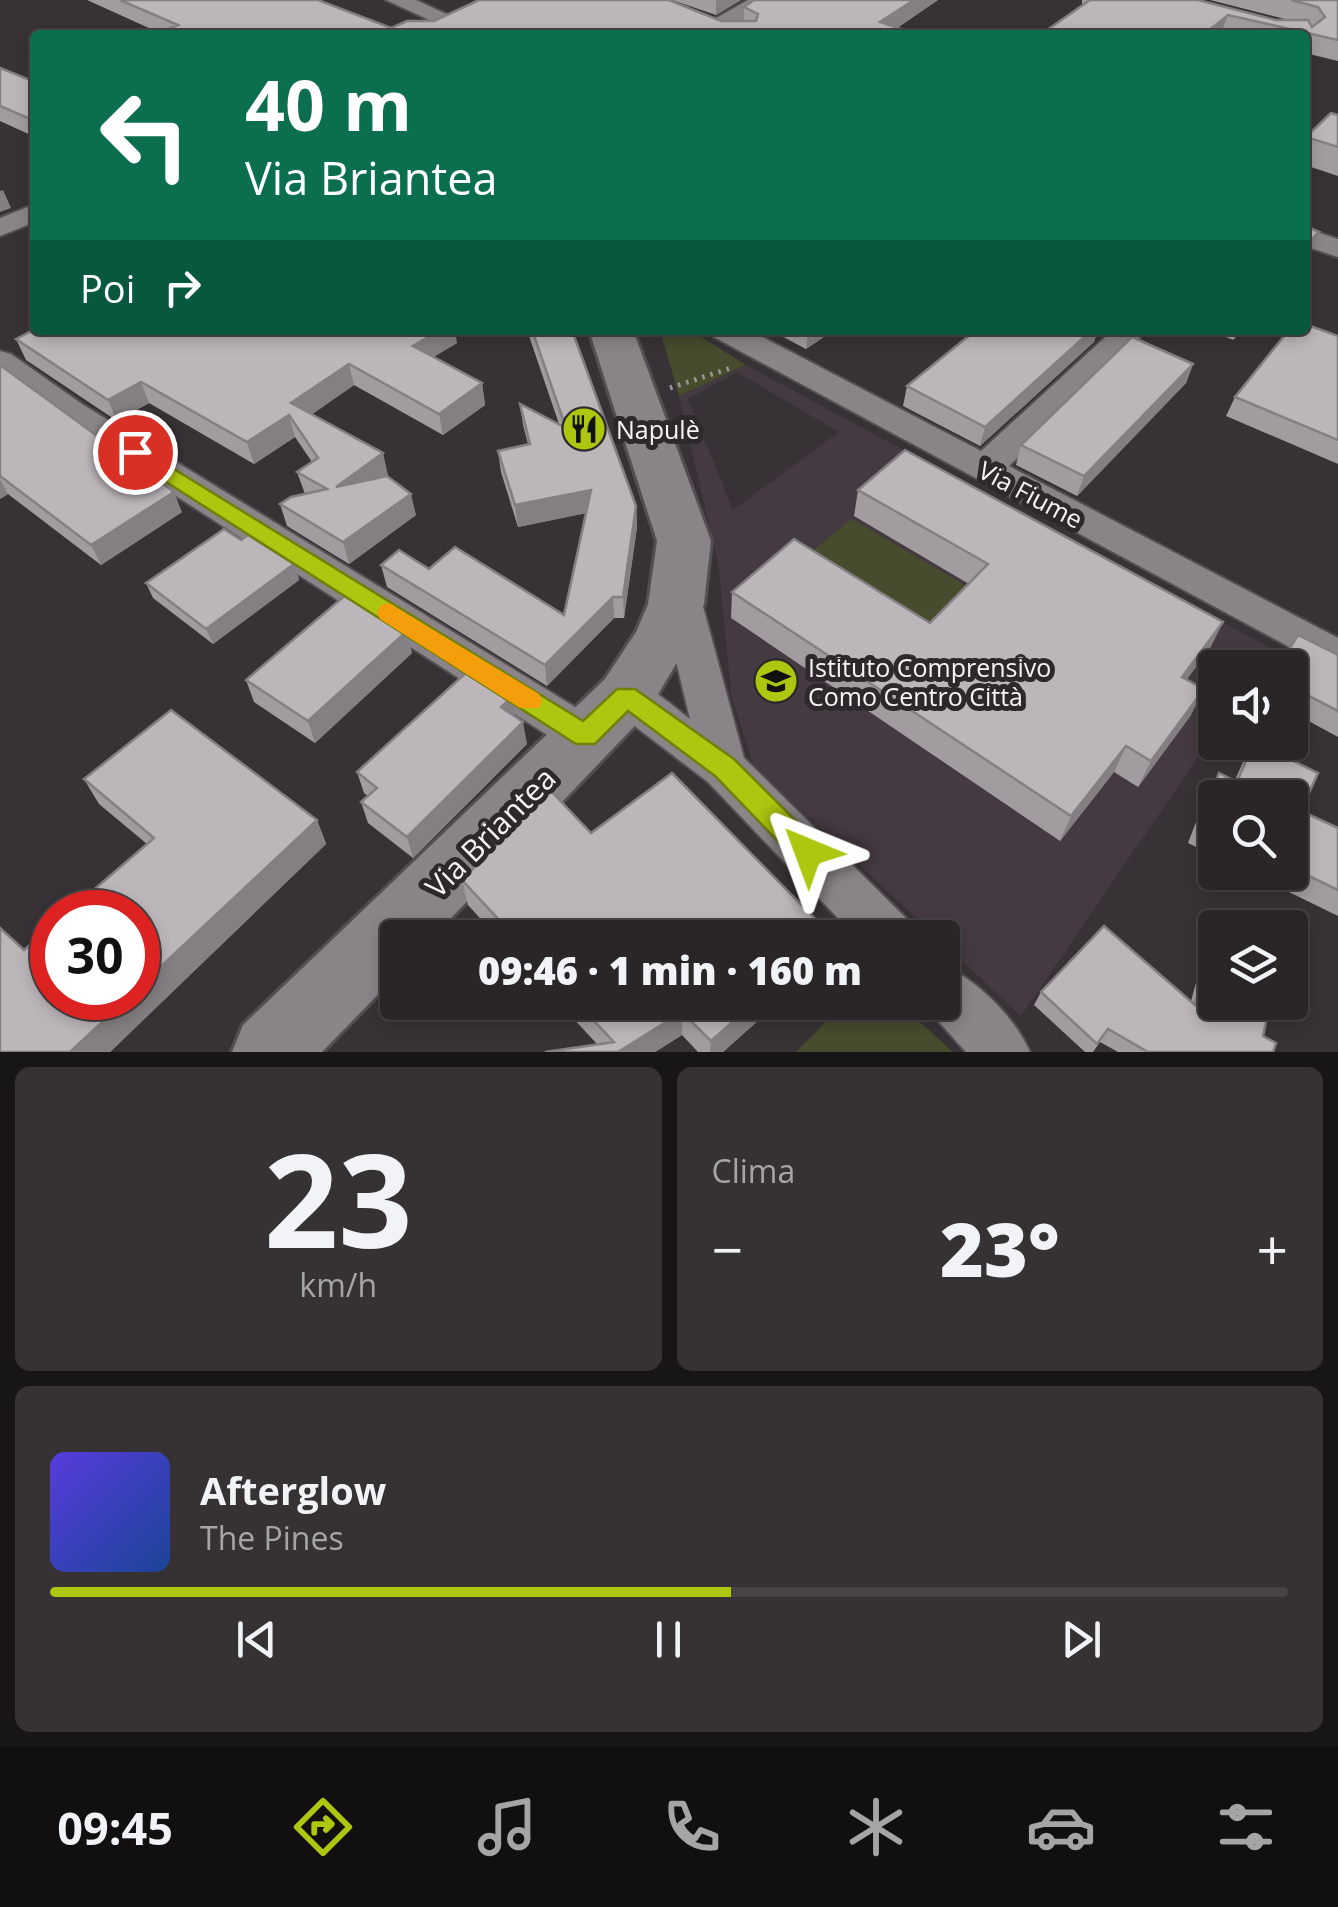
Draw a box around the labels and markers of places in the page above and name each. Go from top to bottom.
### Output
restaurant icon: Napulè [561,406,607,452]
pin [93,410,178,495]
place label: Napulè [616,412,700,446]
place label: Istituto Comprensivo Como Centro Città [808,650,1051,713]
school or university icon: Istituto Comprensivo Como Centro Città [753,658,799,704]

